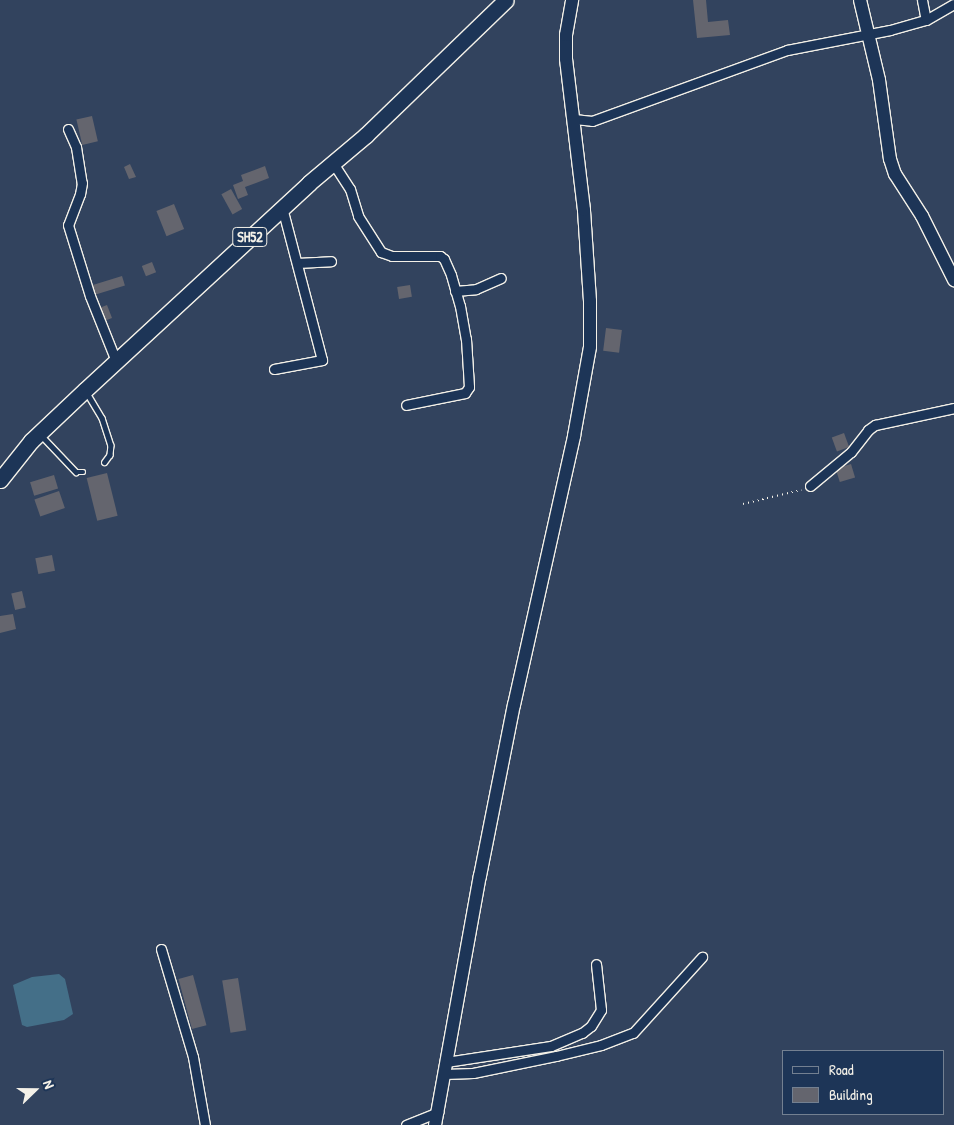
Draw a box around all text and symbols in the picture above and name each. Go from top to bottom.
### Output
road number: SH52 [231,226,269,248]
legend [782,1050,944,1115]
text: Road [829,1059,854,1080]
north arrow [10,1065,60,1115]
text: N [39,1077,60,1091]
text: Building [829,1084,873,1105]

